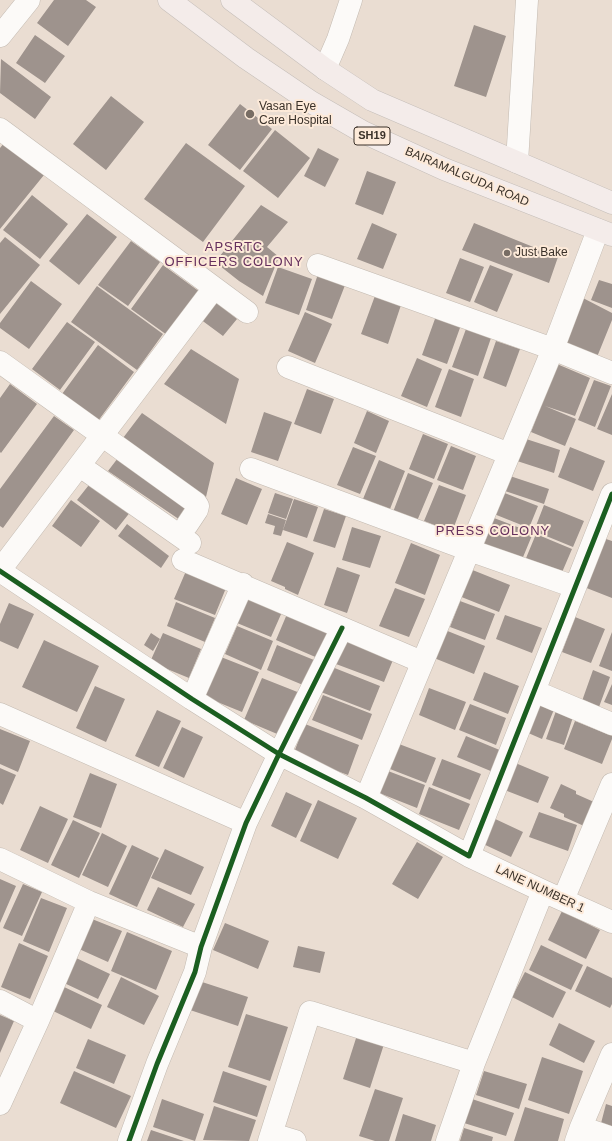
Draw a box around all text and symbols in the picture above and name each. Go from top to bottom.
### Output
place label: Vasan Eye Care Hospital [259,100,332,128]
marker: Vasan Eye Care Hospital [244,108,256,120]
road number: SH19 [354,127,390,145]
street label: BAIRAMALGUDA ROAD [403,144,531,210]
district label: APSRTC OFFICERS COLONY [164,239,304,270]
place label: Just Bake [515,246,568,260]
marker: Just Bake [502,248,512,258]
district label: PRESS COLONY [436,523,550,539]
street label: LANE NUMBER 1 [493,862,587,916]

